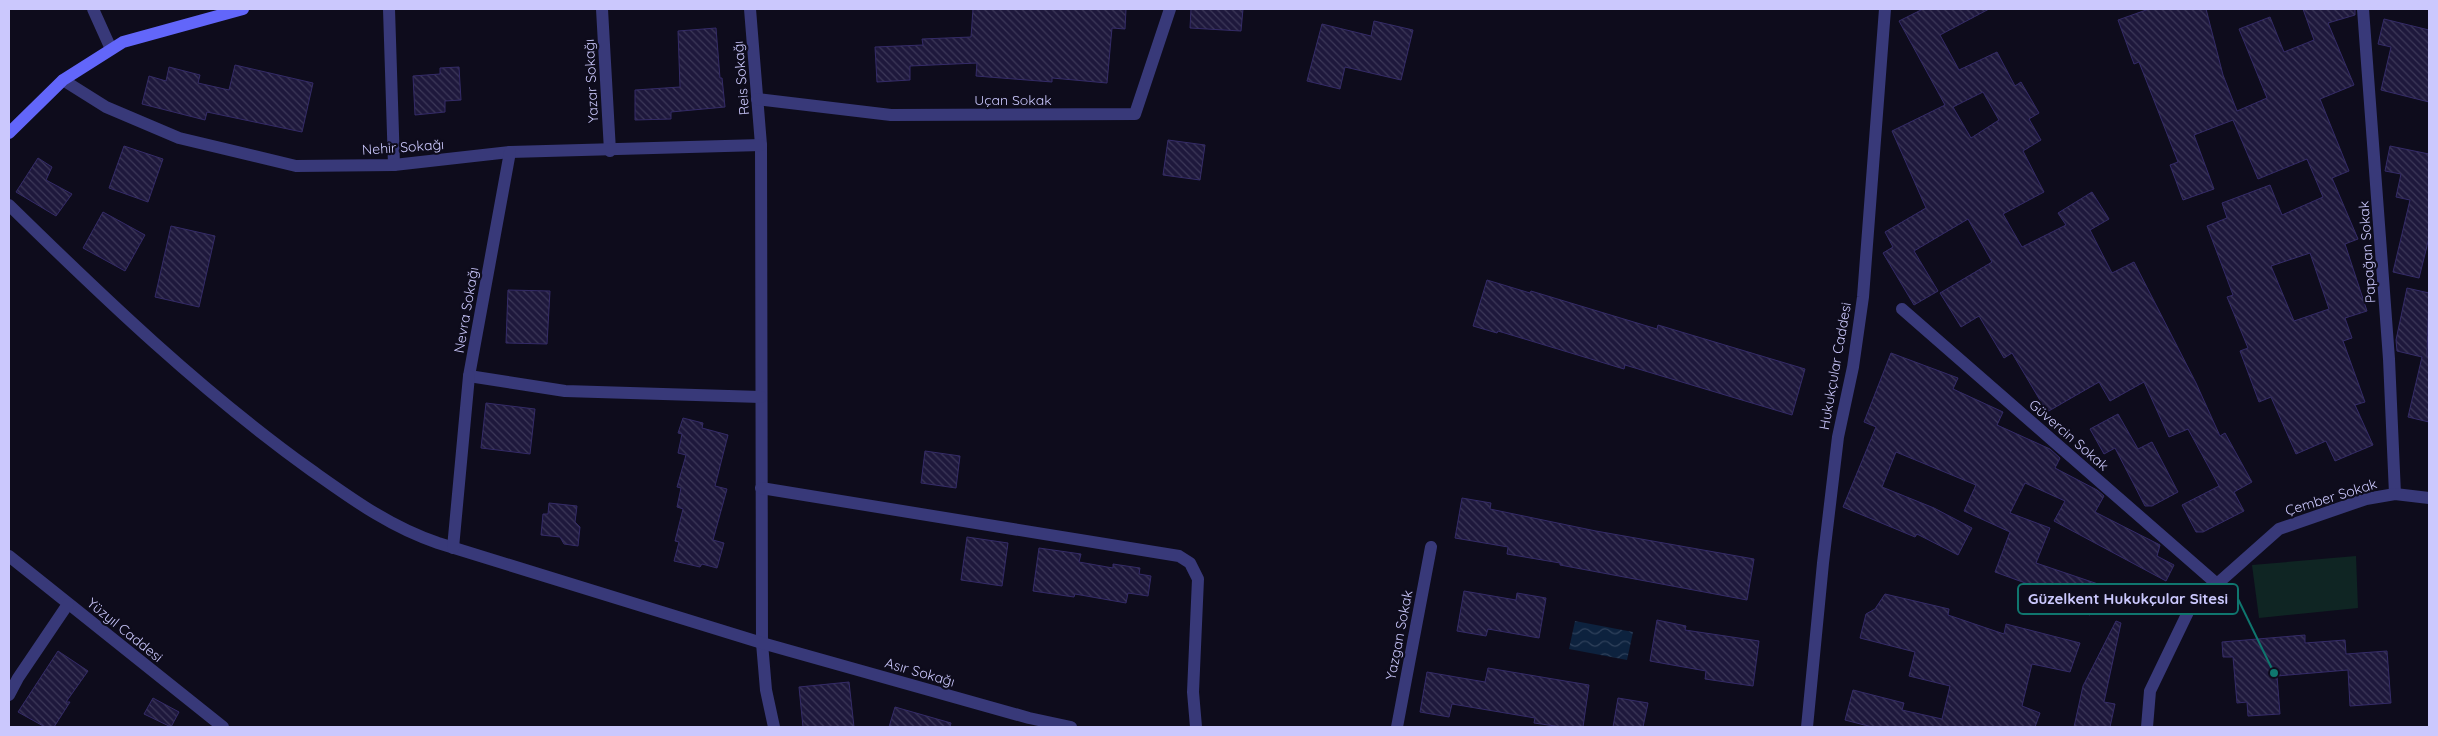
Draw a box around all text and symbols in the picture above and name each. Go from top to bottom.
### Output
street label: Yazar Sokağı [580,38,602,124]
street label: Reis Sokağı [729,40,753,116]
street label: Uçan Sokak [974,91,1052,109]
street label: Nehir Sokağı [361,135,445,159]
street label: Papağan Sokak [2354,200,2380,304]
street label: Nevra Sokağı [450,266,482,354]
street label: Hukukçular Caddesi [1815,301,1855,431]
street label: Güvercin Sokak [2025,395,2113,475]
street label: Çember Sokak [2283,474,2379,520]
callout: Güzelkent Hukukçular Sitesi [2018,584,2238,614]
street label: Yazgan Sokak [1381,588,1417,682]
text: Güzelkent Hukukçular Sitesi [2028,589,2228,608]
street label: Yüzyıl Caddesi [83,594,167,666]
street label: Asır Sokağı [883,653,957,691]

